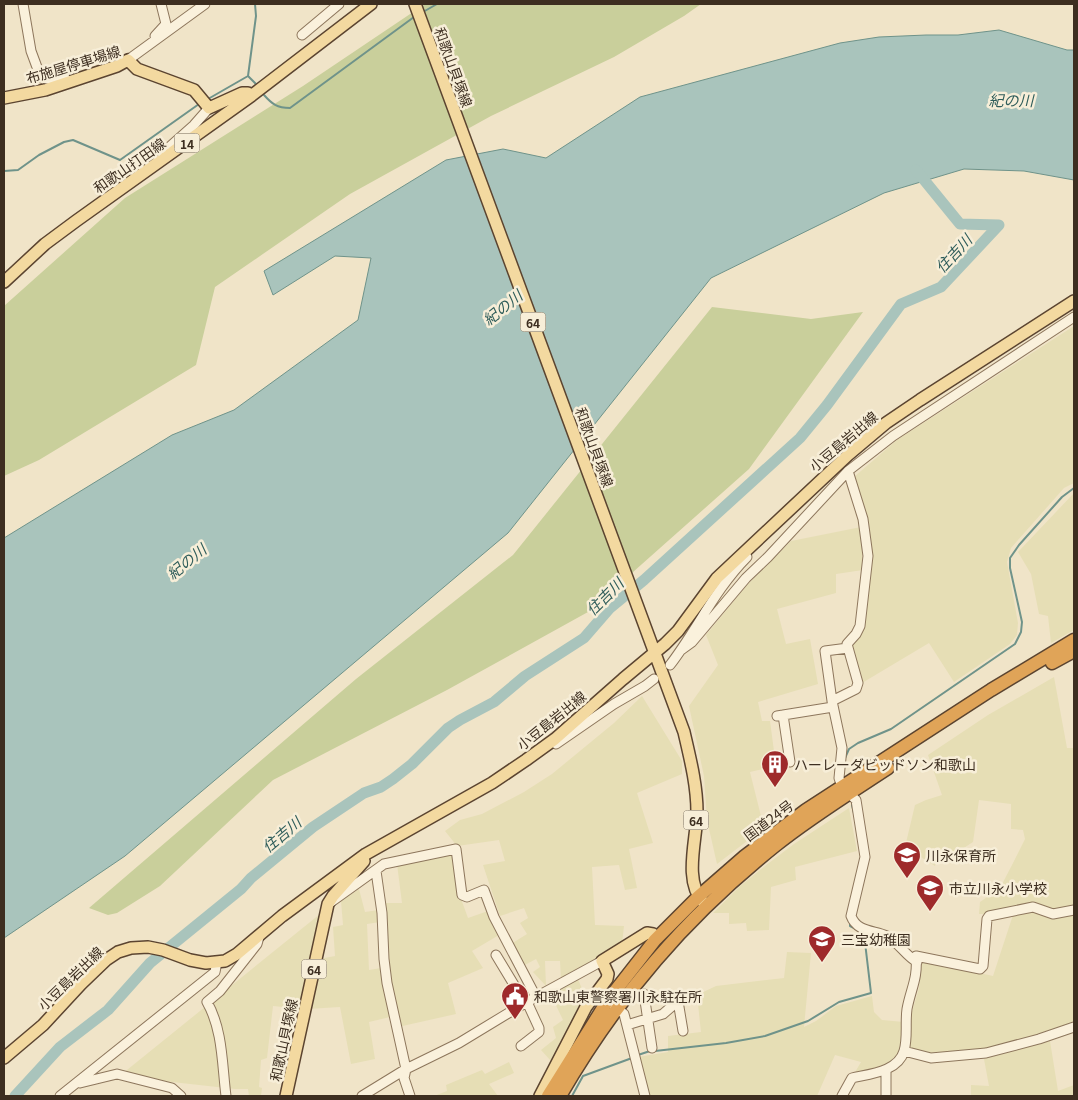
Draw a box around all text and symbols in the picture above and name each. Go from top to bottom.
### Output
street label: 和歌山貝塚線 [430,24,478,110]
street label: 布施屋停車場線 [23,40,123,88]
water label: 紀の川 [988,89,1035,110]
street label: 和歌山打田線 [89,133,169,197]
road number: 14 [174,134,200,152]
water label: 住吉川 [930,228,977,277]
water label: 紀の川 [478,283,528,329]
road number: 64 [520,313,546,332]
street label: 和歌山貝塚線 [571,404,619,490]
street label: 小豆島岩出線 [804,406,882,476]
water label: 紀の川 [162,537,212,583]
water label: 住吉川 [581,571,629,619]
street label: 小豆島岩出線 [512,686,590,754]
building icon: ハーレーダビッドソン和歌山 [760,749,790,788]
place label: ハーレーダビッドソン和歌山 [794,754,976,774]
street label: 国道24号 [739,795,797,845]
water label: 住吉川 [257,810,307,857]
road number: 64 [684,810,708,830]
school or university icon: 川永保育所 [892,840,922,879]
place label: 川永保育所 [926,845,996,865]
school or university icon: 市立川永小学校 [915,873,945,912]
place label: 市立川永小学校 [949,878,1047,898]
school or university icon: 三宝幼稚園 [807,924,837,963]
place label: 三宝幼稚園 [841,929,911,949]
street label: 小豆島岩出線 [33,942,107,1014]
road number: 64 [302,960,326,979]
public building icon: 和歌山東警察署川永駐在所 [500,981,530,1020]
place label: 和歌山東警察署川永駐在所 [534,986,702,1006]
street label: 和歌山貝塚線 [264,997,302,1083]

